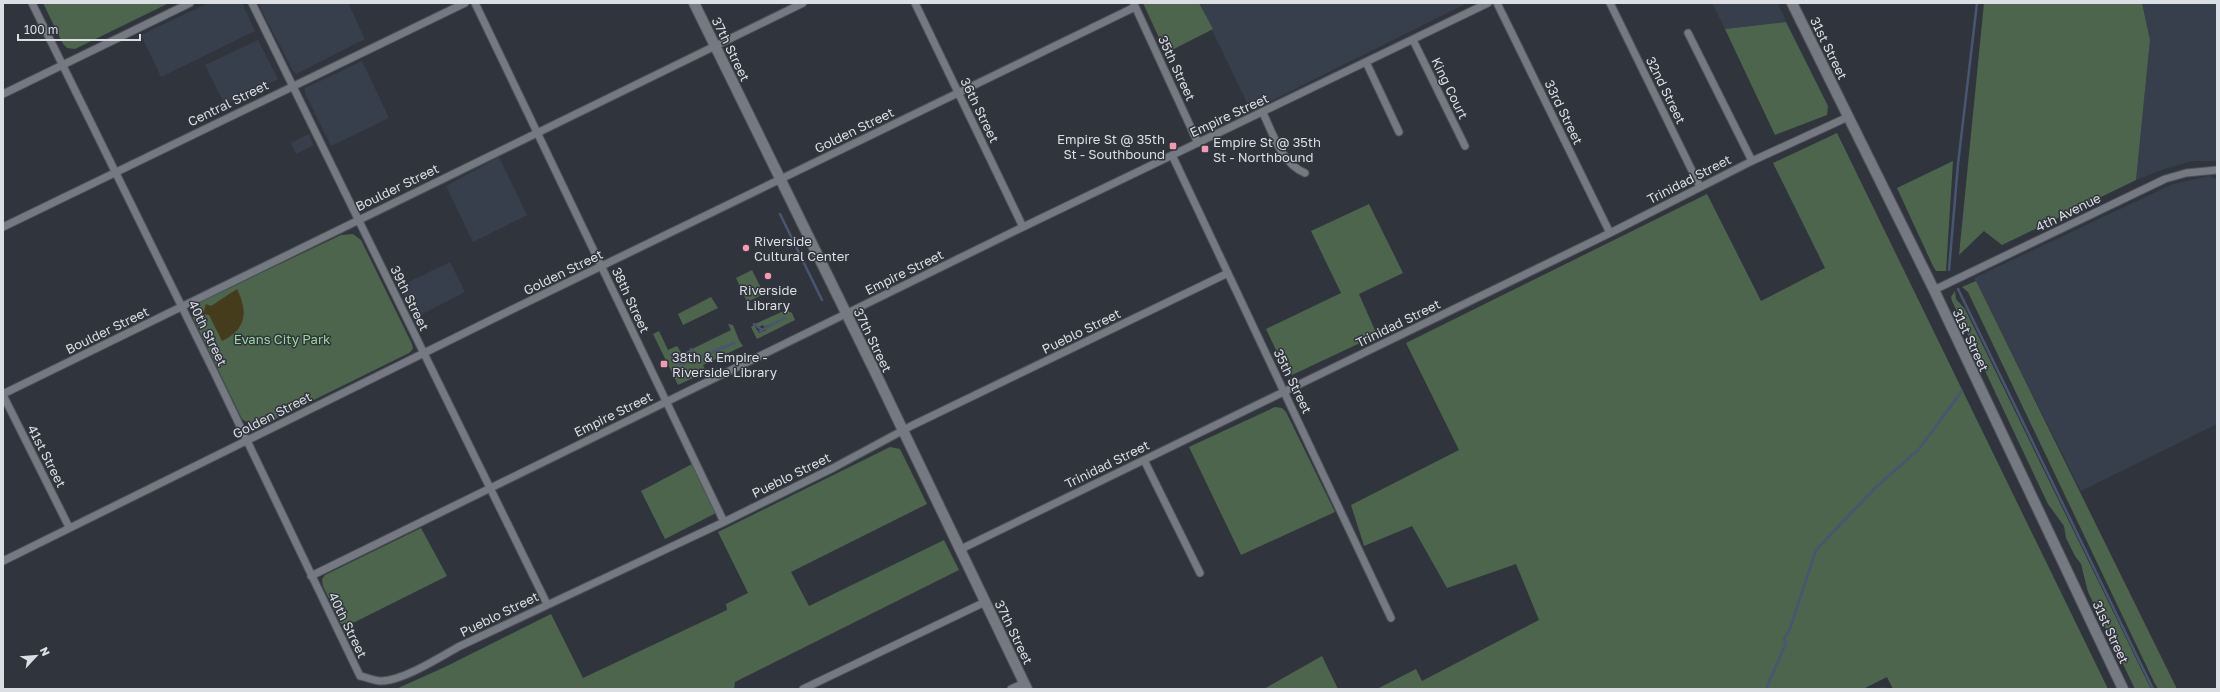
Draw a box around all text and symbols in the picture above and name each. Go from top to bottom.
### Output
street label: 37th Street [709,14,753,84]
street label: 31st Street [1807,14,1851,82]
scale bar [18,16,140,42]
text: 100 m [24,22,58,37]
street label: 35th Street [1155,33,1199,103]
street label: 32nd Street [1643,54,1689,126]
street label: King Court [1428,55,1472,121]
street label: 36th Street [957,75,1003,145]
street label: Central Street [185,77,271,129]
street label: 33rd Street [1541,77,1587,147]
street label: Empire Street [1187,90,1271,140]
street label: Golden Street [812,104,896,156]
place label: Empire St @ 35th St - Southbound [1057,131,1165,162]
place label: Empire St @ 35th St - Northbound [1213,134,1321,165]
marker: Empire St @ 35th St - Southbound [1168,141,1178,151]
marker: Empire St @ 35th St - Northbound [1200,144,1210,154]
street label: Trinidad Street [1644,151,1734,207]
street label: Boulder Street [353,160,441,214]
street label: 4th Avenue [2033,189,2103,235]
place label: Riverside Cultural Center [754,233,849,264]
marker: Riverside Cultural Center [741,243,751,253]
street label: Golden Street [521,246,605,298]
street label: Empire Street [862,246,946,298]
street label: 39th Street [387,263,433,333]
street label: 38th Street [609,265,653,335]
marker: Riverside Library [763,271,773,281]
place label: Riverside Library [739,282,797,313]
street label: Trinidad Street [1353,296,1443,350]
street label: 40th Street [185,298,231,368]
street label: Boulder Street [63,303,151,357]
street label: 37th Street [851,305,895,375]
street label: Pueblo Street [1039,305,1123,357]
street label: 31st Street [1949,306,1993,374]
park label: Evans City Park [234,331,331,347]
street label: 35th Street [1270,346,1316,416]
place label: 38th & Empire - Riverside Library [672,349,778,380]
marker: 38th & Empire - Riverside Library [659,359,669,369]
street label: Golden Street [230,388,314,442]
street label: Empire Street [571,388,655,440]
street label: 41st Street [24,422,70,490]
street label: Trinidad Street [1062,437,1152,491]
street label: Pueblo Street [749,449,833,501]
street label: Pueblo Street [457,588,541,640]
street label: 40th Street [325,590,371,660]
street label: 37th Street [992,597,1036,667]
street label: 31st Street [2089,598,2133,666]
north arrow [16,636,56,676]
text: N [38,645,53,658]

